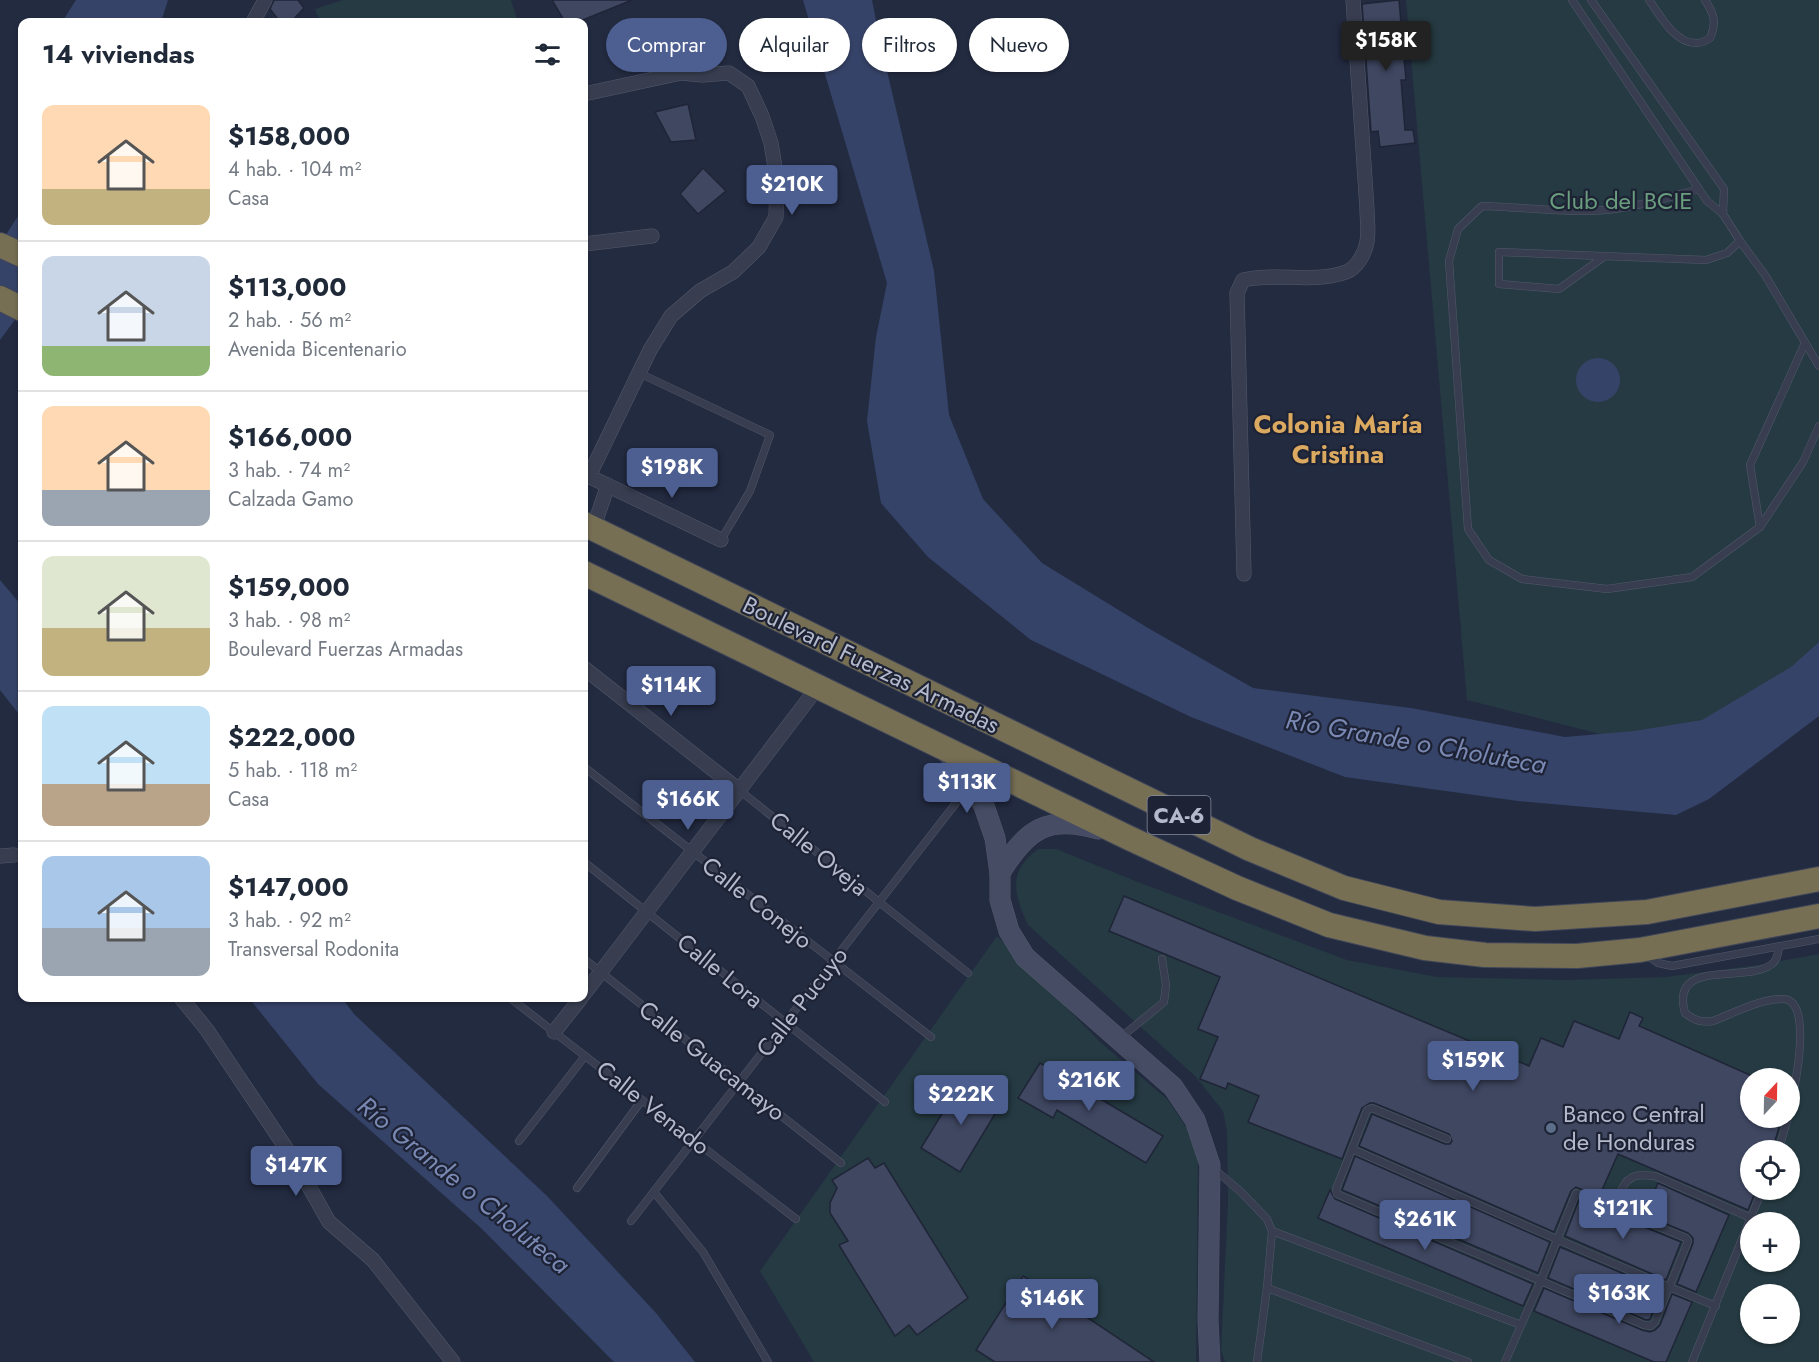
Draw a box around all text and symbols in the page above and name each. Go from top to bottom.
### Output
chip: Comprar [606,18,727,72]
chip: Alquilar [739,18,850,72]
chip: Filtros [862,18,957,72]
chip: Nuevo [969,18,1069,72]
pin: $158K [1344,21,1428,72]
text: $158K [1355,26,1417,55]
text: 14 viviendas [42,35,195,73]
icon: filters [531,38,564,71]
text: $158,000 [228,117,350,155]
icon: home [90,129,162,201]
text: 4 hab. · 104 m² [228,155,361,184]
pin: $210K [750,165,834,216]
text: $210K [761,170,823,199]
park label: Club del BCIE [1549,183,1693,218]
text: Casa [228,184,269,213]
text: $113,000 [228,268,346,306]
icon: home [90,280,162,352]
text: 2 hab. · 56 m² [228,306,351,335]
text: Avenida Bicentenario [228,335,407,364]
district label: Colonia María Cristina [1254,405,1422,473]
text: $166,000 [228,418,352,456]
icon: home [90,430,162,502]
pin: $198K [630,448,714,499]
text: $198K [641,453,703,482]
text: 3 hab. · 74 m² [228,456,350,485]
text: Calzada Gamo [228,485,353,514]
text: $159,000 [228,568,350,606]
icon: home [90,580,162,652]
street label: Boulevard Fuerzas Armadas [737,587,1006,742]
text: 3 hab. · 98 m² [228,606,350,635]
text: Boulevard Fuerzas Armadas [228,635,463,664]
pin: $114K [629,666,713,717]
text: $114K [641,671,701,700]
water label: Río Grande o Choluteca [1283,700,1550,784]
text: $222,000 [228,718,355,756]
icon: home [90,730,162,802]
text: 5 hab. · 118 m² [228,756,357,785]
pin: $113K [925,763,1009,814]
text: $113K [937,768,997,797]
pin: $166K [646,780,730,831]
text: Casa [228,785,269,814]
text: $166K [656,785,720,814]
road number: CA-6 [1148,796,1210,834]
street label: Calle Oveja [762,803,876,904]
street label: Calle Conejo [694,848,820,957]
text: $147,000 [228,868,349,906]
icon: home [90,880,162,952]
text: 3 hab. · 92 m² [228,906,351,935]
street label: Calle Lora [670,925,771,1016]
text: Transversal Rodonita [228,935,399,964]
street label: Calle Pucuyo [747,939,856,1064]
street label: Calle Guacamayo [631,992,793,1129]
pin: $159K [1431,1041,1515,1092]
text: $159K [1442,1046,1504,1075]
street label: Calle Venado [589,1052,718,1163]
pin: $216K [1047,1061,1131,1112]
text: $216K [1057,1066,1121,1095]
north arrow [1740,1068,1800,1128]
map controls [1740,1068,1800,1344]
pin: $222K [919,1075,1003,1126]
text: $222K [928,1080,994,1109]
water label: Río Grande o Choluteca [350,1087,579,1283]
place label: Banco Central de Honduras [1563,1096,1705,1159]
marker: Banco Central de Honduras [1544,1121,1558,1135]
button: locate [1740,1140,1800,1200]
pin: $147K [254,1146,338,1197]
text: $147K [265,1151,327,1180]
pin: $121K [1581,1189,1665,1240]
text: $121K [1593,1194,1653,1223]
pin: $261K [1383,1200,1467,1251]
text: $261K [1393,1205,1457,1234]
button: + [1740,1212,1800,1272]
pin: $163K [1577,1274,1661,1325]
pin: $146K [1010,1279,1094,1330]
text: $163K [1588,1279,1650,1308]
text: $146K [1020,1284,1084,1313]
button: − [1740,1284,1800,1344]

